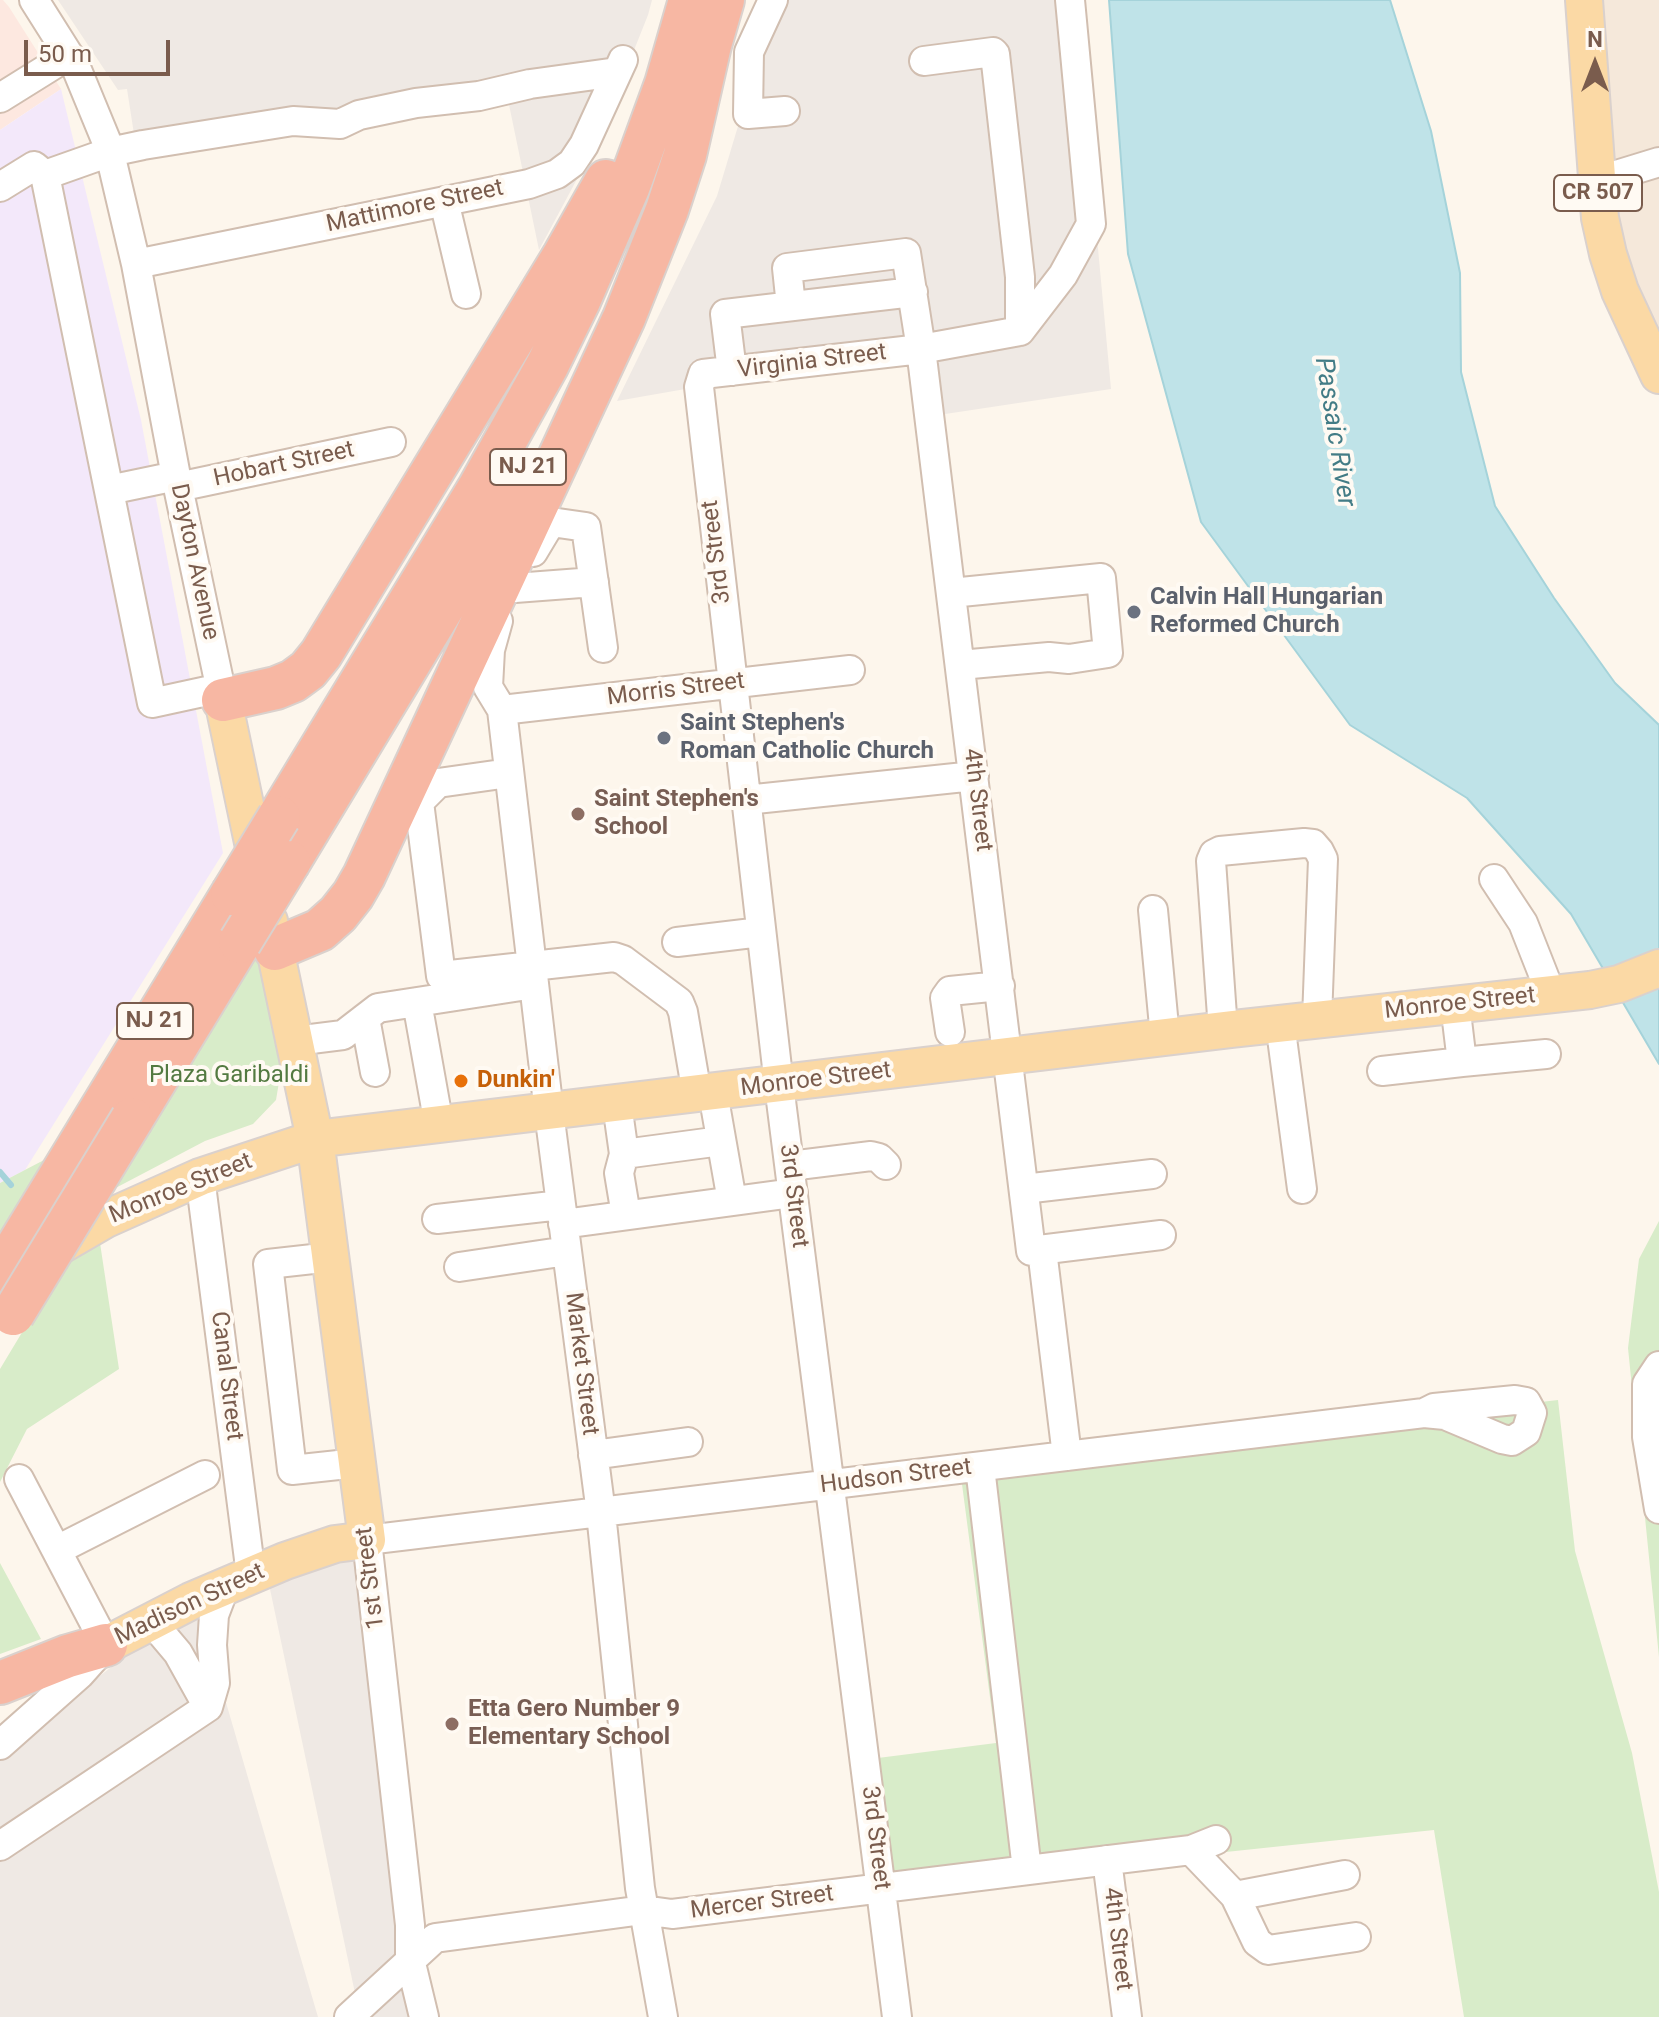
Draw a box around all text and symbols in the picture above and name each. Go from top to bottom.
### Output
scale bar [28,24,174,74]
north arrow [1555,24,1635,104]
text: N [1587,27,1603,52]
text: 50 m [38,40,92,68]
street label: Mattimore Street [324,174,506,240]
road number: CR 507 [1554,175,1642,211]
street label: Virginia Street [736,339,888,385]
water label: Passaic River [1307,355,1361,509]
street label: Hobart Street [211,436,357,494]
road number: NJ 21 [490,449,566,485]
street label: Dayton Avenue [163,481,225,643]
street label: 3rd Street [696,499,738,605]
place label: Calvin Hall Hungarian Reformed Church [1150,584,1383,640]
marker: Calvin Hall Hungarian Reformed Church [1125,603,1143,621]
street label: Morris Street [606,667,746,713]
place label: Saint Stephen's Roman Catholic Church [680,710,934,766]
marker: Saint Stephen's Roman Catholic Church [655,729,673,747]
street label: 4th Street [956,747,998,853]
place label: Saint Stephen's School [594,786,759,842]
marker: Saint Stephen's School [569,805,587,823]
street label: Monroe Street [1383,982,1537,1026]
road number: NJ 21 [117,1003,193,1039]
street label: Monroe Street [739,1056,893,1104]
park label: Plaza Garibaldi [149,1062,309,1090]
place label: Dunkin' [477,1067,555,1095]
marker: Dunkin' [452,1072,470,1090]
street label: 3rd Street [772,1143,814,1249]
street label: Monroe Street [105,1147,257,1231]
street label: Market Street [558,1291,604,1437]
street label: Canal Street [204,1310,248,1442]
street label: Hudson Street [819,1453,973,1501]
street label: 1st Street [350,1525,392,1631]
street label: Madison Street [111,1558,269,1652]
place label: Etta Gero Number 9 Elementary School [468,1696,680,1752]
marker: Etta Gero Number 9 Elementary School [443,1715,461,1733]
street label: 3rd Street [854,1785,896,1891]
street label: Mercer Street [689,1880,835,1926]
street label: 4th Street [1096,1886,1138,1992]

